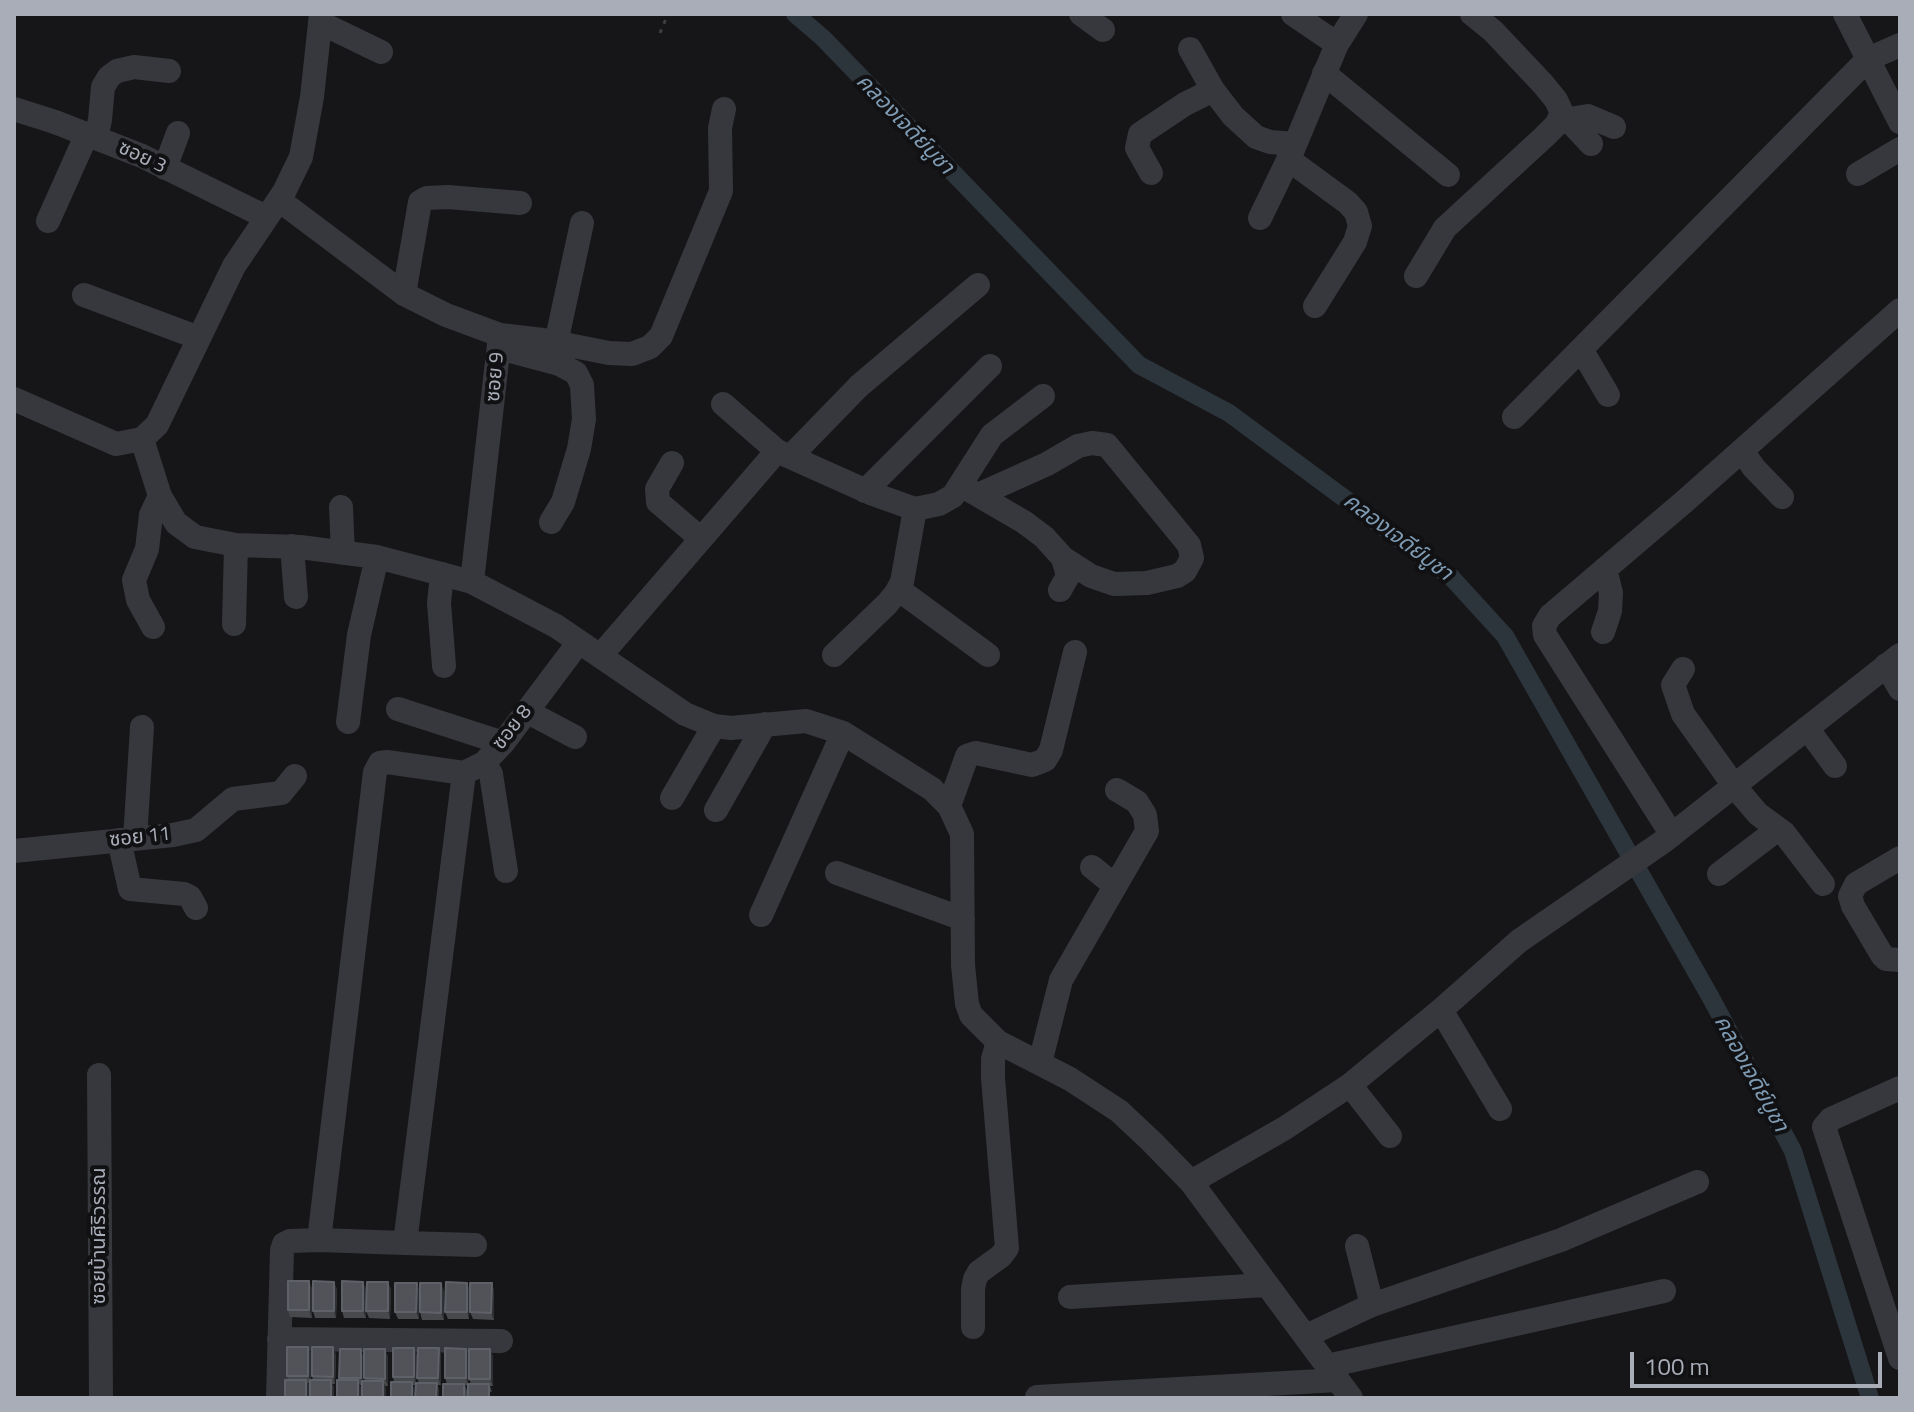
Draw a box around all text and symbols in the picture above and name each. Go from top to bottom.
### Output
water label: คลองเจดีย์บูชา [850,69,958,181]
street label: ซอย 3 [114,137,170,179]
street label: ซอย 9 [482,351,510,403]
water label: คลองเจดีย์บูชา [1338,489,1456,587]
street label: ซอย 8 [488,701,538,755]
street label: ซอย 11 [108,823,172,853]
water label: คลองเจดีย์บูชา [1707,1011,1793,1137]
street label: ซอยบ้านศิริวรรณ [88,1168,112,1304]
scale bar [1634,1336,1886,1386]
text: 100 m [1644,1348,1710,1384]

